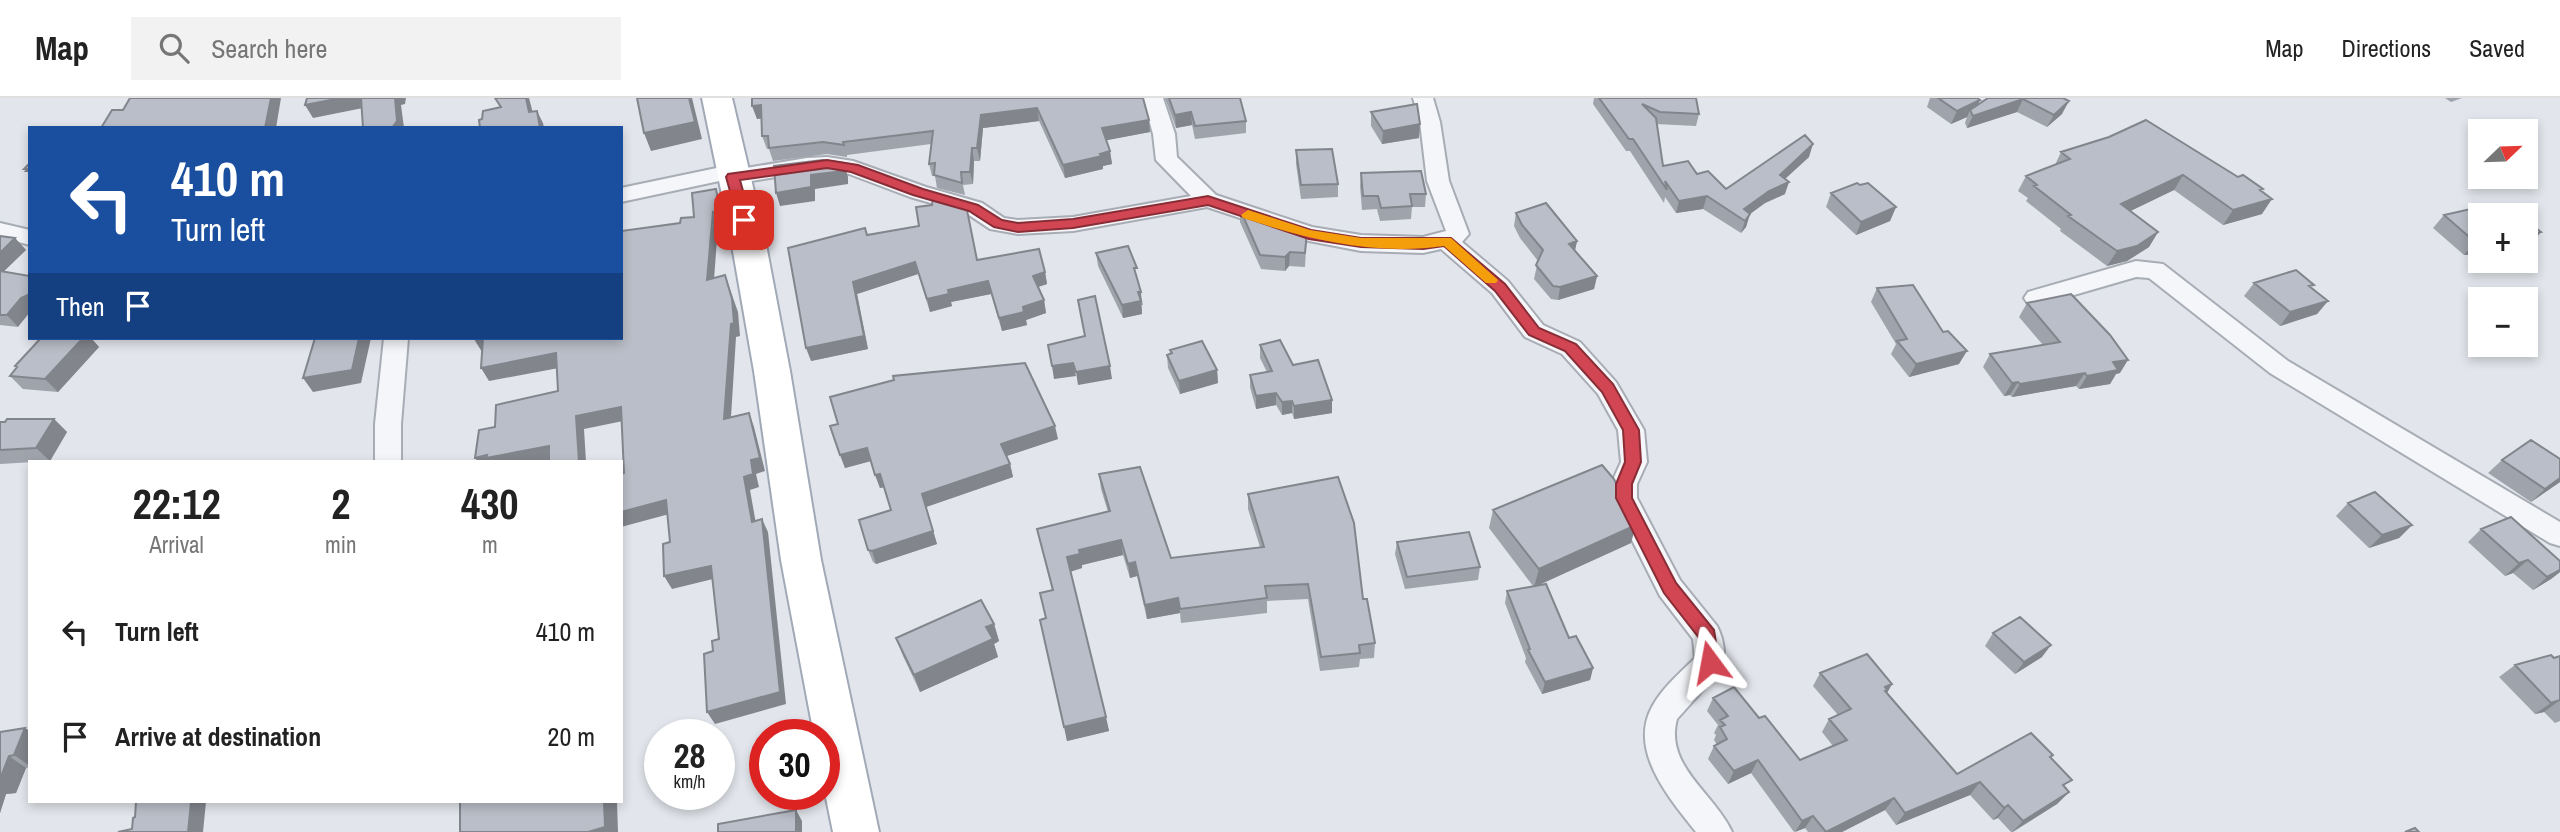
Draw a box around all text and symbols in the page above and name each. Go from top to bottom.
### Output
search box [131,17,621,80]
text: Map [35,26,89,70]
icon: search [155,29,193,67]
text: Search here [211,31,327,66]
text: Map [2265,32,2303,64]
text: Directions [2341,32,2431,64]
text: Saved [2469,32,2525,64]
north arrow [2468,119,2538,189]
map controls [2468,119,2538,357]
text: 410 m [171,145,285,211]
icon: left [56,154,147,245]
pin [714,190,774,250]
icon: arrive [725,201,763,239]
button: + [2468,203,2538,273]
text: Turn left [171,208,265,251]
icon: arrive [119,287,157,325]
button: − [2468,287,2538,357]
text: Then [56,289,105,324]
text: 22:12 [133,476,221,532]
text: 2 [331,476,350,532]
text: 430 [461,476,519,532]
text: Arrival [149,529,204,560]
text: min [325,529,357,560]
text: m [482,529,498,560]
icon: left [56,613,94,651]
text: Turn left [115,614,199,649]
text: 410 m [536,614,595,649]
position arrow [1673,625,1747,699]
icon: arrive [56,718,94,756]
text: Arrive at destination [115,719,321,754]
text: 20 m [548,719,595,754]
speed limit sign: 30 [749,719,840,810]
text: 28 [674,732,705,779]
text: km/h [674,769,706,794]

